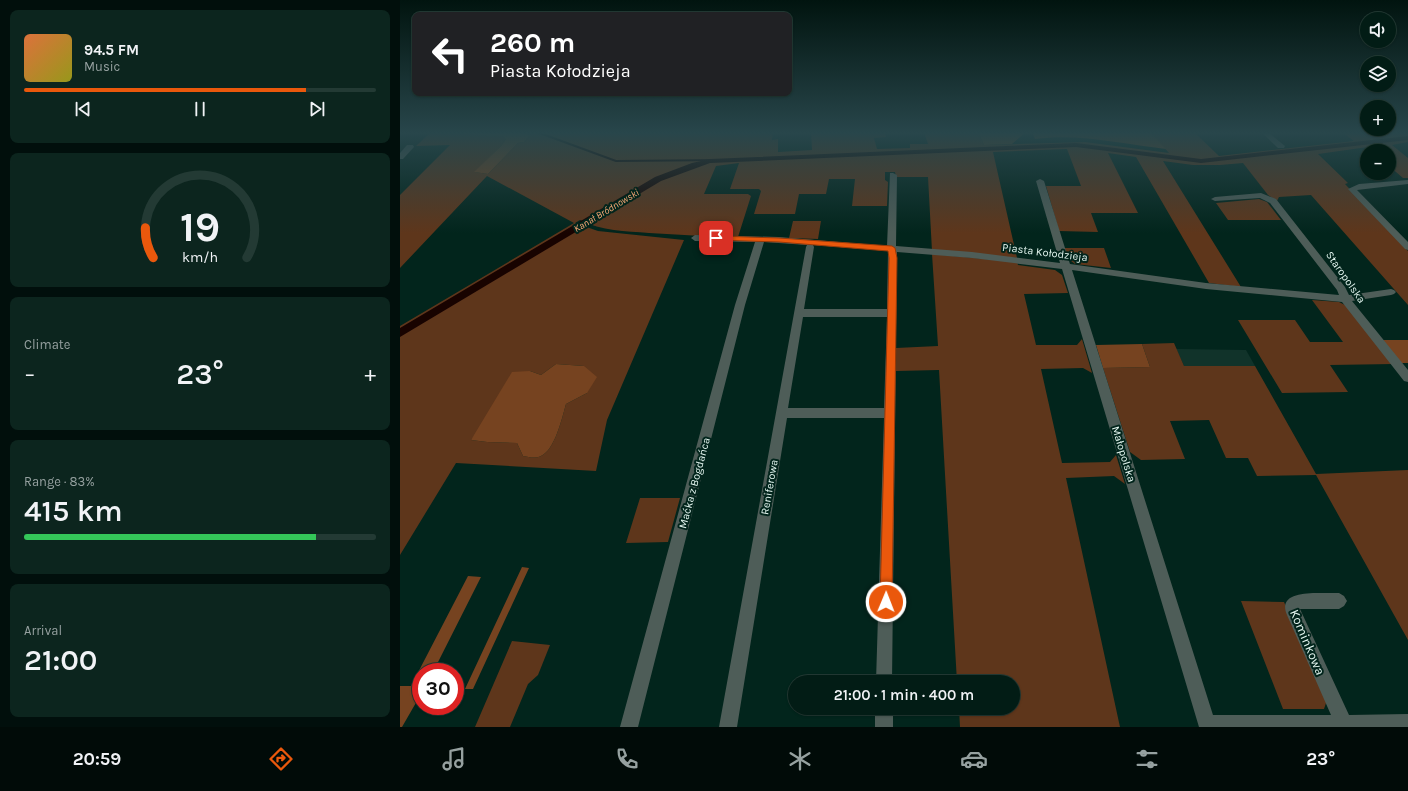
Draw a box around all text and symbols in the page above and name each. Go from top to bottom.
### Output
map controls [1360,12,1396,180]
button: sound [1360,12,1396,48]
text: 260 m [490,26,575,59]
icon: left [424,28,476,80]
text: 94.5 FM [84,41,139,59]
button: layers [1360,56,1396,92]
text: Music [84,59,120,74]
text: Piasta Kołodzieja [490,60,631,82]
icon: previous [72,98,94,120]
icon: pause [189,98,211,120]
icon: next [306,98,328,120]
button: + [1360,100,1396,136]
button: − [1360,144,1396,180]
water label: Kanał Bródnowski [572,186,642,235]
text: 19 [180,203,220,251]
pin [699,221,733,255]
icon: arrive [705,227,727,249]
street label: Piasta Kołodzieja [1001,241,1088,264]
text: km/h [182,249,218,266]
street label: Staropolska [1323,249,1368,306]
text: Climate [24,337,70,352]
text: 23° [176,356,224,392]
text: − [24,361,36,387]
text: + [364,361,376,387]
street label: Małopolska [1109,424,1138,484]
street label: Maćka z Bogdańca [676,436,713,530]
street label: Reniferowa [758,459,781,516]
text: Range · 83% [24,474,95,489]
text: 415 km [24,493,123,529]
position arrow [865,581,907,623]
street label: Kominkowa [1287,607,1328,677]
text: Arrival [24,623,62,638]
text: 21:00 [24,642,98,678]
speed limit sign: 30 [412,663,464,715]
text: 21:00 · 1 min · 400 m [834,686,974,704]
icon: directions [267,745,295,773]
icon: music [440,745,468,773]
icon: phone [613,745,641,773]
icon: climate [786,745,814,773]
icon: car [960,745,988,773]
icon: filters [1133,745,1161,773]
text: 20:59 [73,748,121,770]
text: 23° [1306,748,1335,770]

